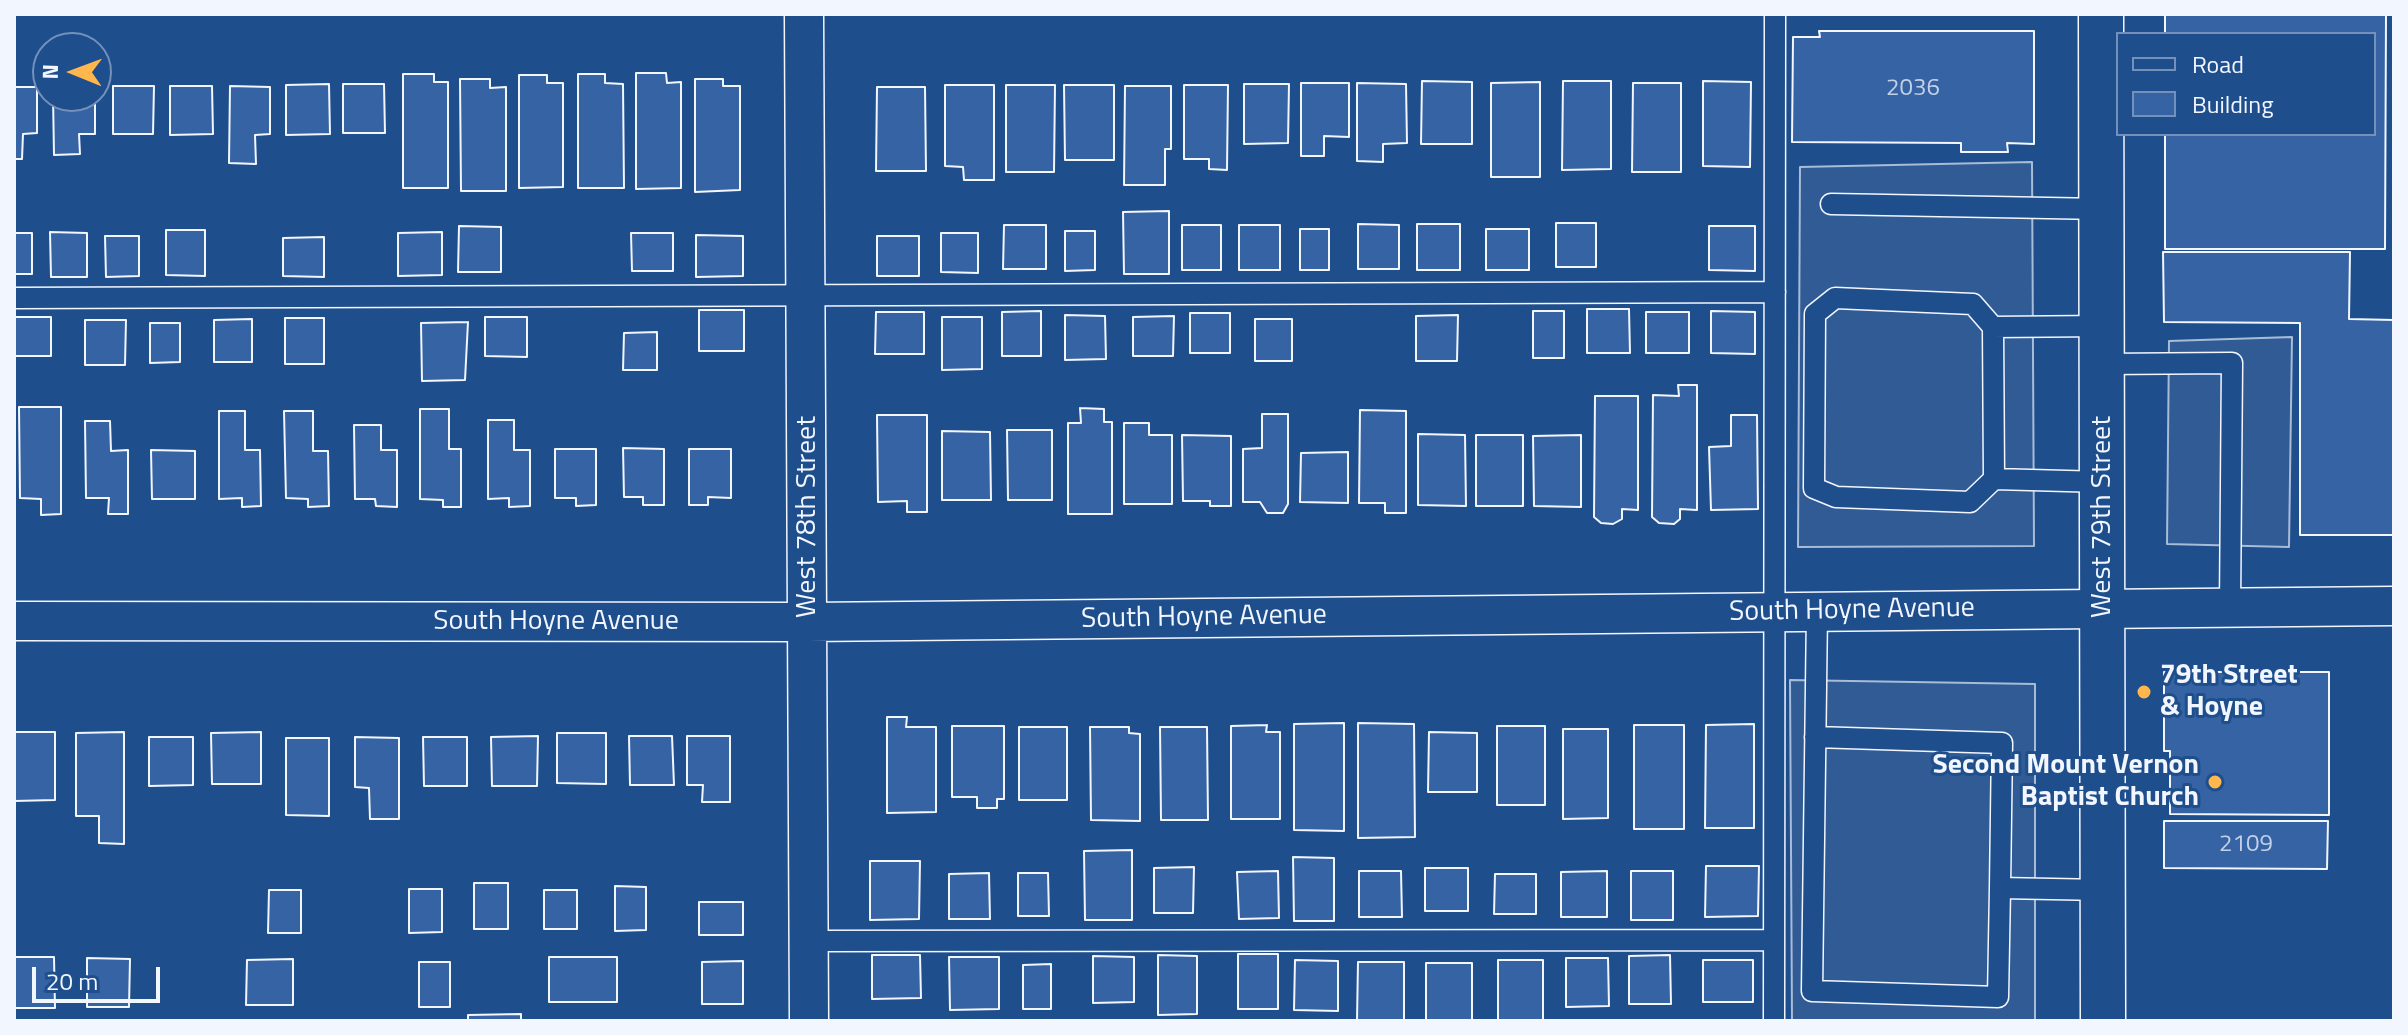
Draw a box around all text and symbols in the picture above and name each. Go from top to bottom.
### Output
north arrow [32,32,112,112]
legend [2116,32,2376,136]
text: Road [2192,46,2244,82]
text: N [33,64,67,80]
house number: 2036 [1886,75,1940,103]
text: Building [2192,86,2274,122]
street label: West 78th Street [791,416,825,618]
street label: West 79th Street [2086,416,2120,618]
street label: South Hoyne Avenue [1729,592,1975,630]
street label: South Hoyne Avenue [1081,599,1327,637]
street label: South Hoyne Avenue [433,605,679,639]
place label: 79th Street & Hoyne [2160,659,2298,725]
marker: 79th Street & Hoyne [2135,683,2153,701]
place label: Second Mount Vernon Baptist Church [1932,749,2199,815]
marker: Second Mount Vernon Baptist Church [2206,773,2224,791]
house number: 2109 [2219,831,2273,859]
scale bar [36,951,164,1001]
text: 20 m [46,963,98,999]

